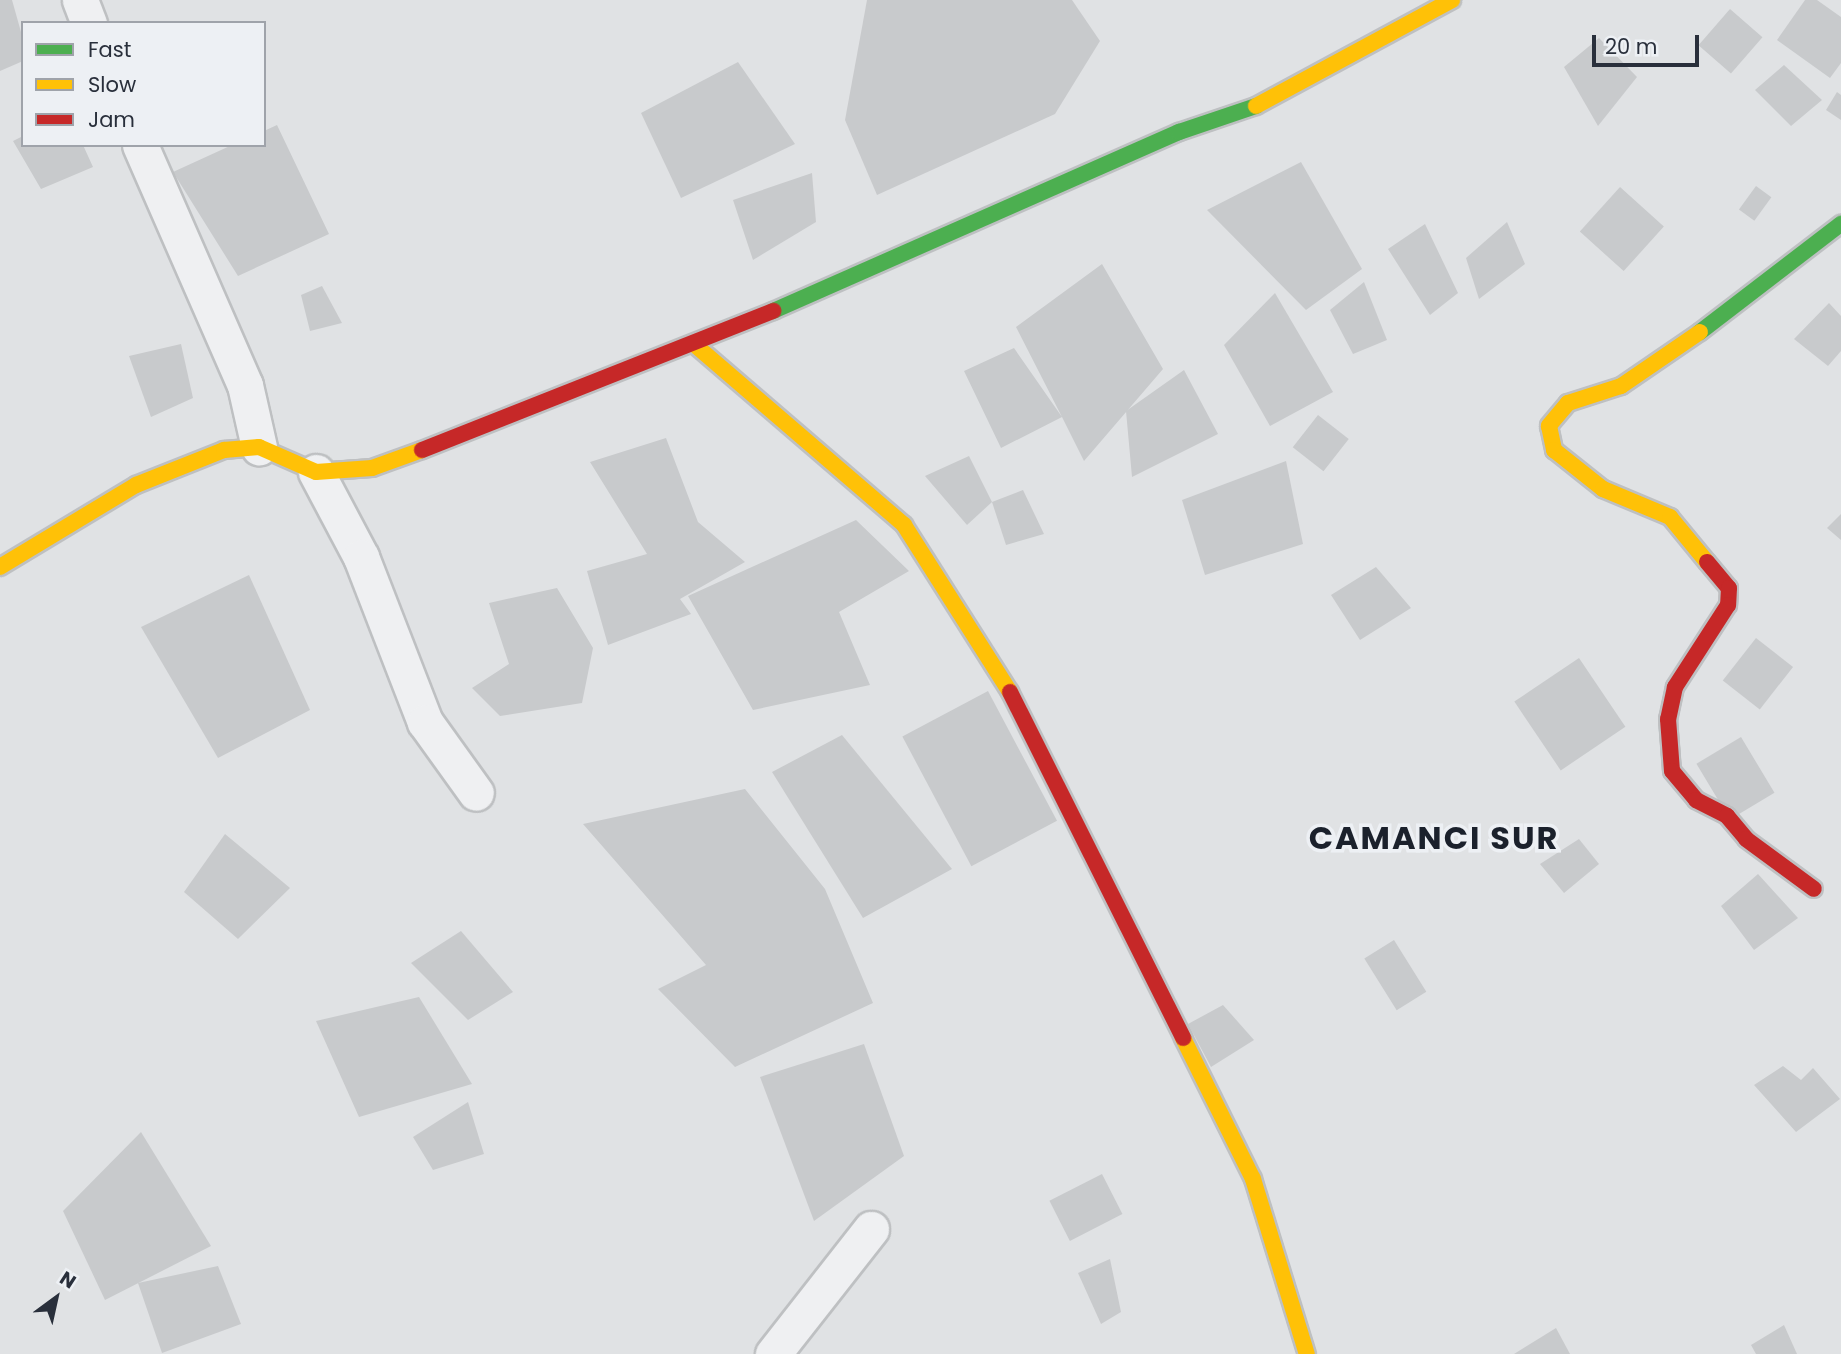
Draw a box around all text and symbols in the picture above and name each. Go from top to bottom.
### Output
legend [21,21,266,147]
scale bar [1596,21,1703,65]
text: 20 m [1605,32,1658,61]
text: Fast [88,35,131,64]
text: Slow [88,70,136,99]
text: Jam [88,105,135,134]
district label: CAMANCI SUR [1310,819,1558,857]
north arrow [21,1263,91,1333]
text: N [54,1265,81,1295]

